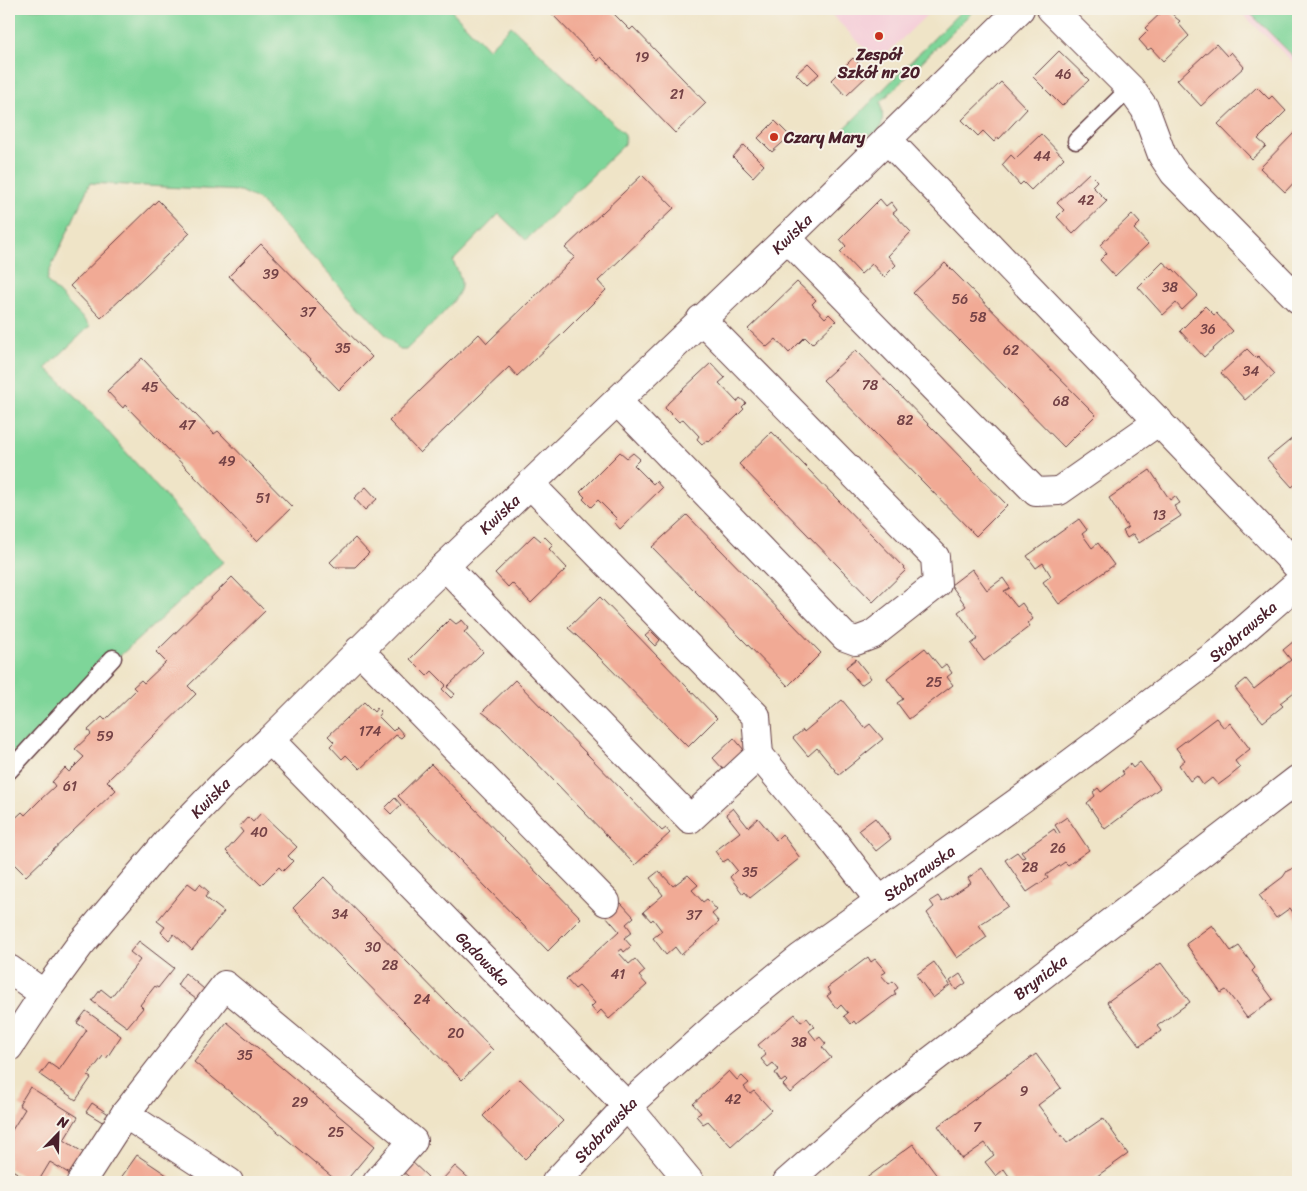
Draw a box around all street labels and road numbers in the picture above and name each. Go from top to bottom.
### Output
street label: Kwiska [764,206,820,262]
street label: Kwiska [472,486,528,542]
street label: Stobrawska [1202,593,1284,670]
street label: Kwiska [183,769,238,826]
street label: Stobrawska [877,837,961,909]
street label: Gądowska [448,924,518,994]
street label: Brynicka [1007,946,1075,1008]
street label: Stobrawska [566,1089,644,1170]

